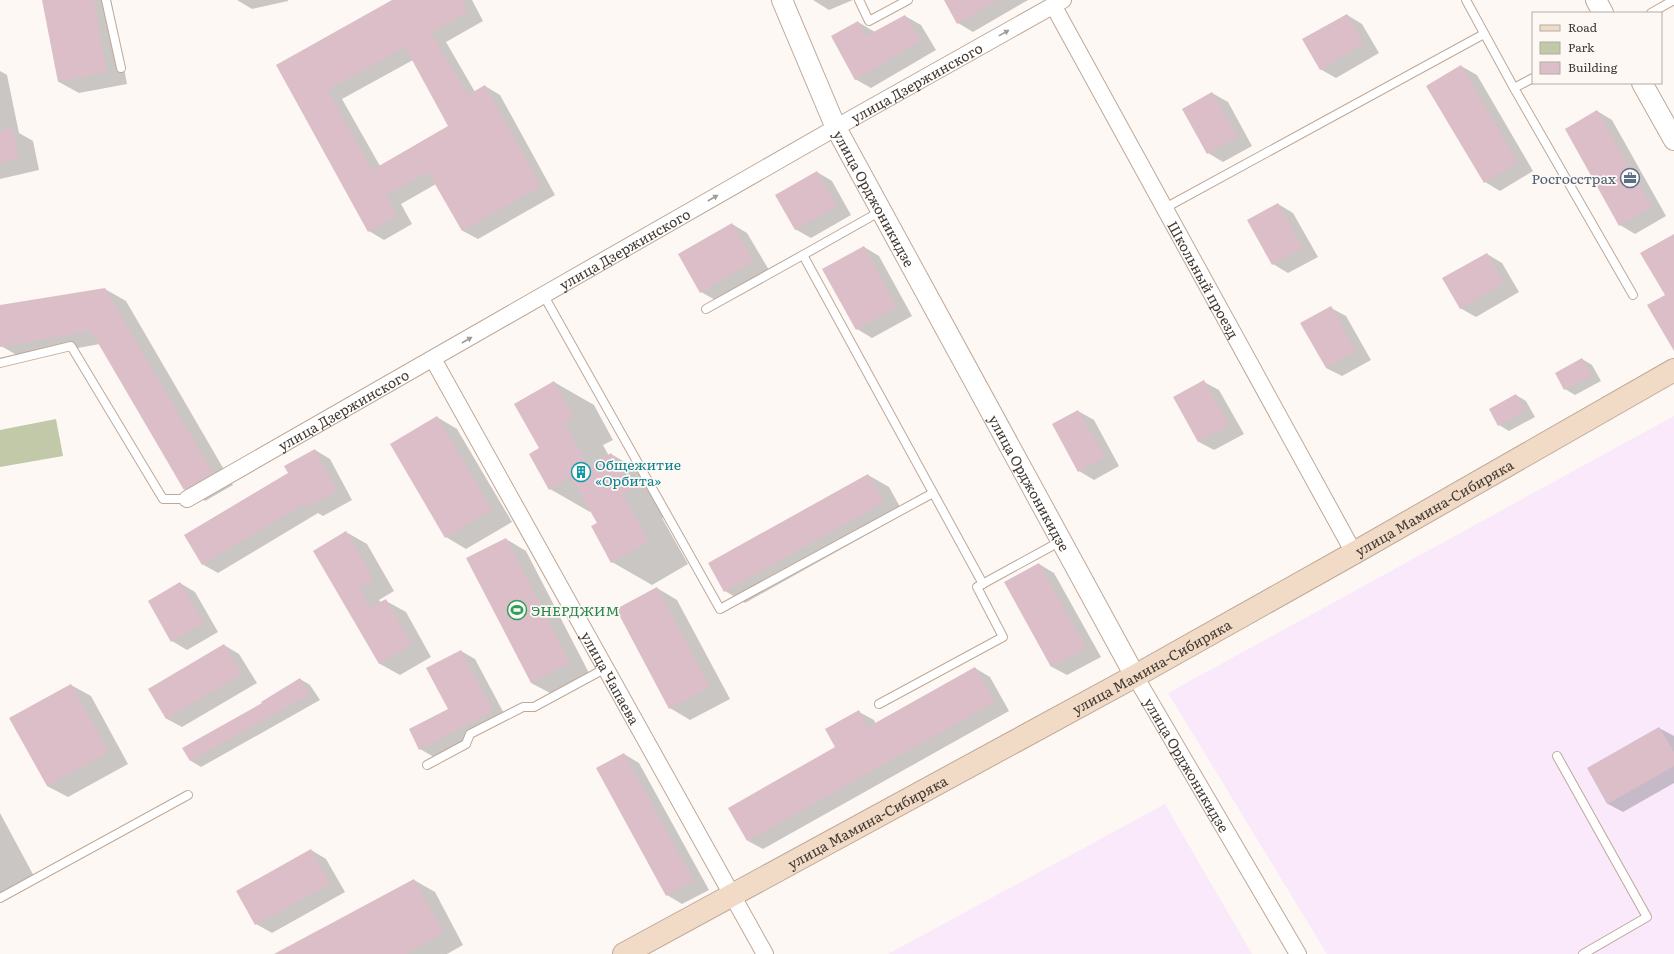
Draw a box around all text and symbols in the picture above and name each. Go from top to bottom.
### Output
legend [1532,12,1662,84]
text: Road [1568,18,1598,36]
one-way arrow [998,30,1010,36]
street label: улица Дзержинского [847,37,986,127]
text: Park [1568,38,1595,56]
text: Building [1568,58,1618,76]
street label: улица Орджоникидзе [829,126,920,270]
office icon: Росгосстрах [1619,167,1641,189]
place label: Росгосстрах [1532,168,1616,188]
one-way arrow [707,195,719,202]
street label: улица Дзержинского [555,203,694,294]
street label: Школьный проезд [1163,217,1244,342]
one-way arrow [461,336,473,343]
street label: улица Дзержинского [274,364,412,455]
street label: улица Орджоникидзе [984,411,1075,555]
place label: Общежитие «Орбита» [595,454,681,490]
street label: улица Мамина-Сибиряка [1351,454,1517,560]
building icon: Общежитие «Орбита» [570,461,592,483]
sports icon: ЭНЕРДЖИМ [506,599,528,621]
place label: ЭНЕРДЖИМ [531,600,620,620]
street label: улица Мамина-Сибиряка [1068,614,1235,718]
street label: улица Чапаева [577,628,645,728]
street label: улица Орджоникидзе [1140,694,1234,836]
street label: улица Мамина-Сибиряка [784,770,951,873]

